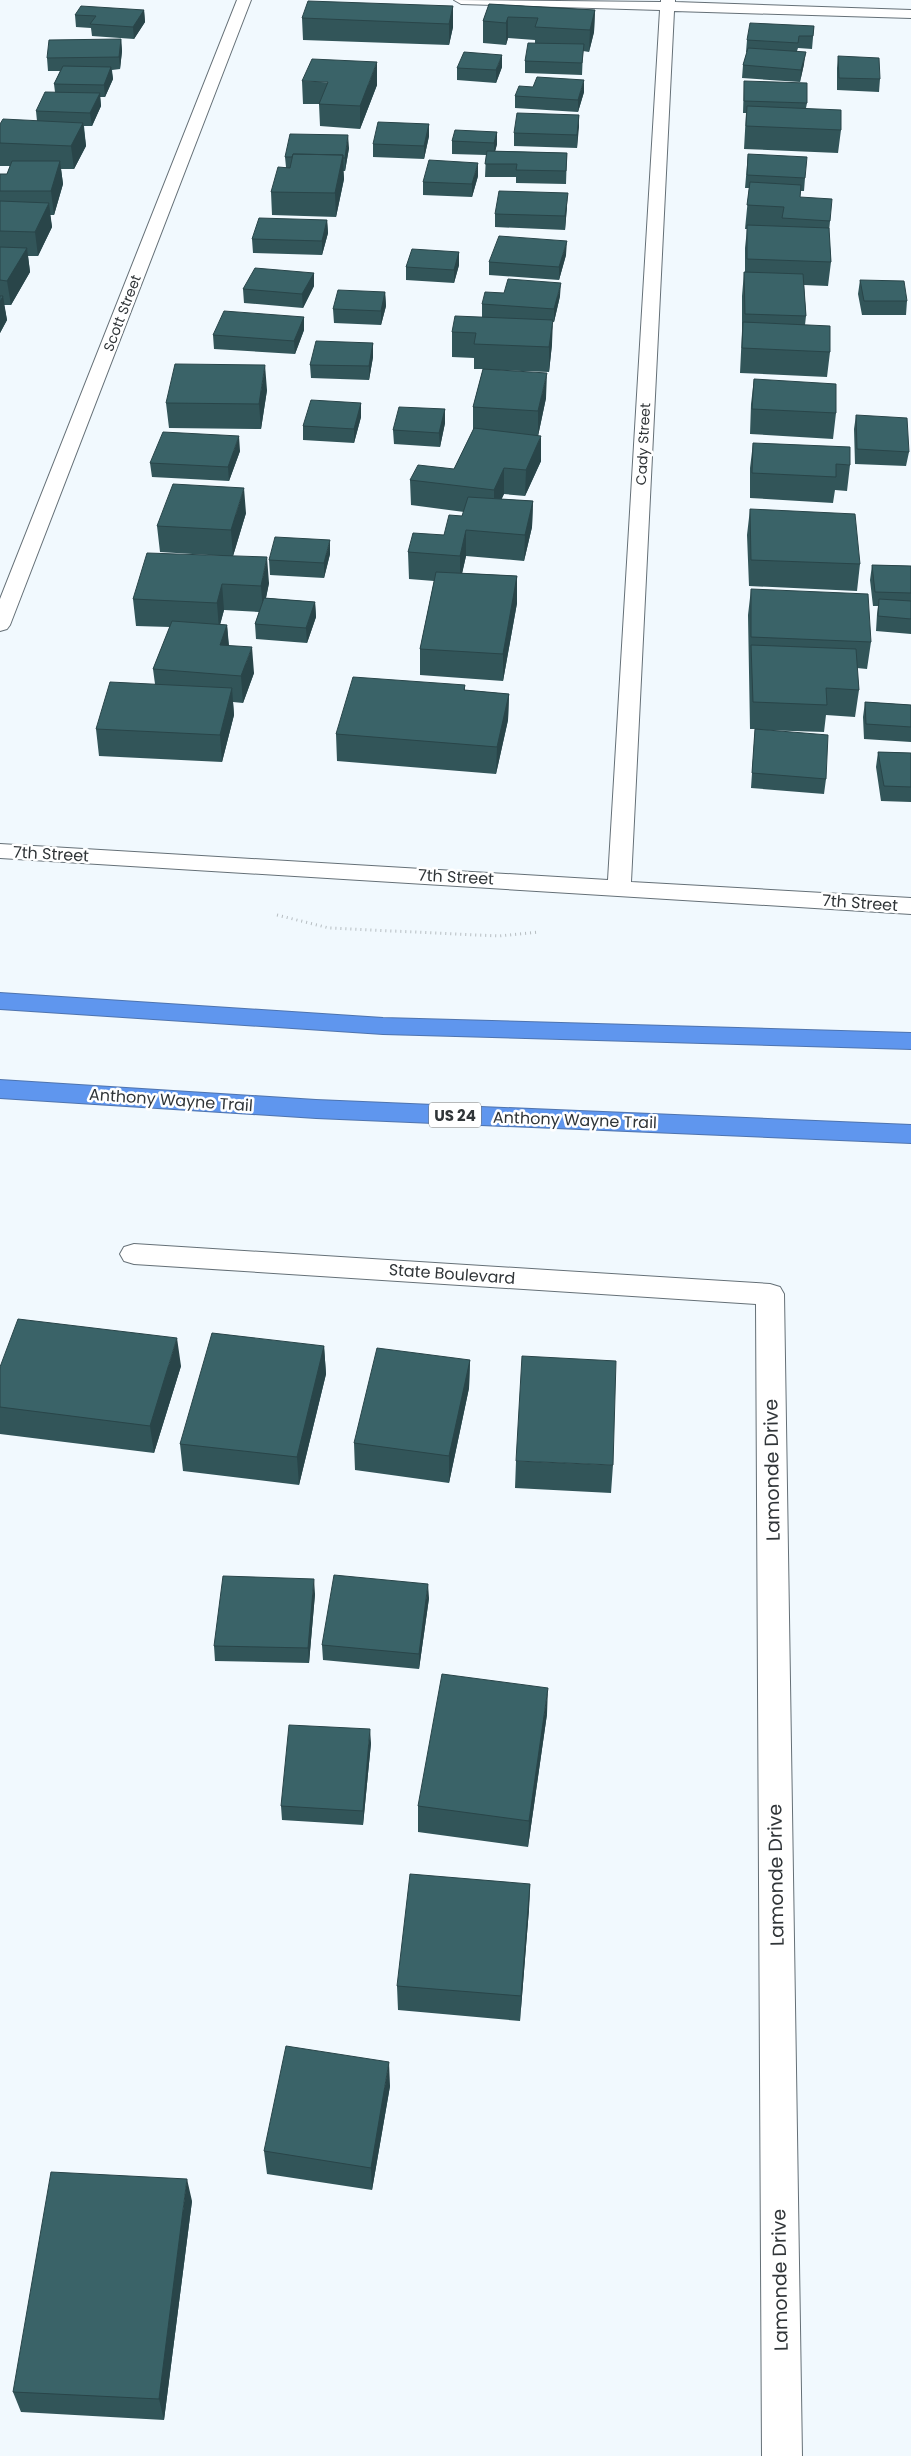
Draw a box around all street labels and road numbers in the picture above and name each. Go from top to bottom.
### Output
street label: Scott Street [98,272,146,354]
street label: Cady Street [631,402,655,486]
street label: 7th Street [12,841,90,867]
street label: 7th Street [417,864,495,890]
street label: 7th Street [821,889,899,917]
street label: Anthony Wayne Trail [88,1083,254,1117]
road number: US 24 [429,1102,481,1128]
street label: Anthony Wayne Trail [493,1106,657,1134]
street label: State Boulevard [388,1258,516,1290]
street label: Lamonde Drive [757,1399,787,1541]
street label: Lamonde Drive [761,1804,791,1946]
street label: Lamonde Drive [765,2209,795,2351]

